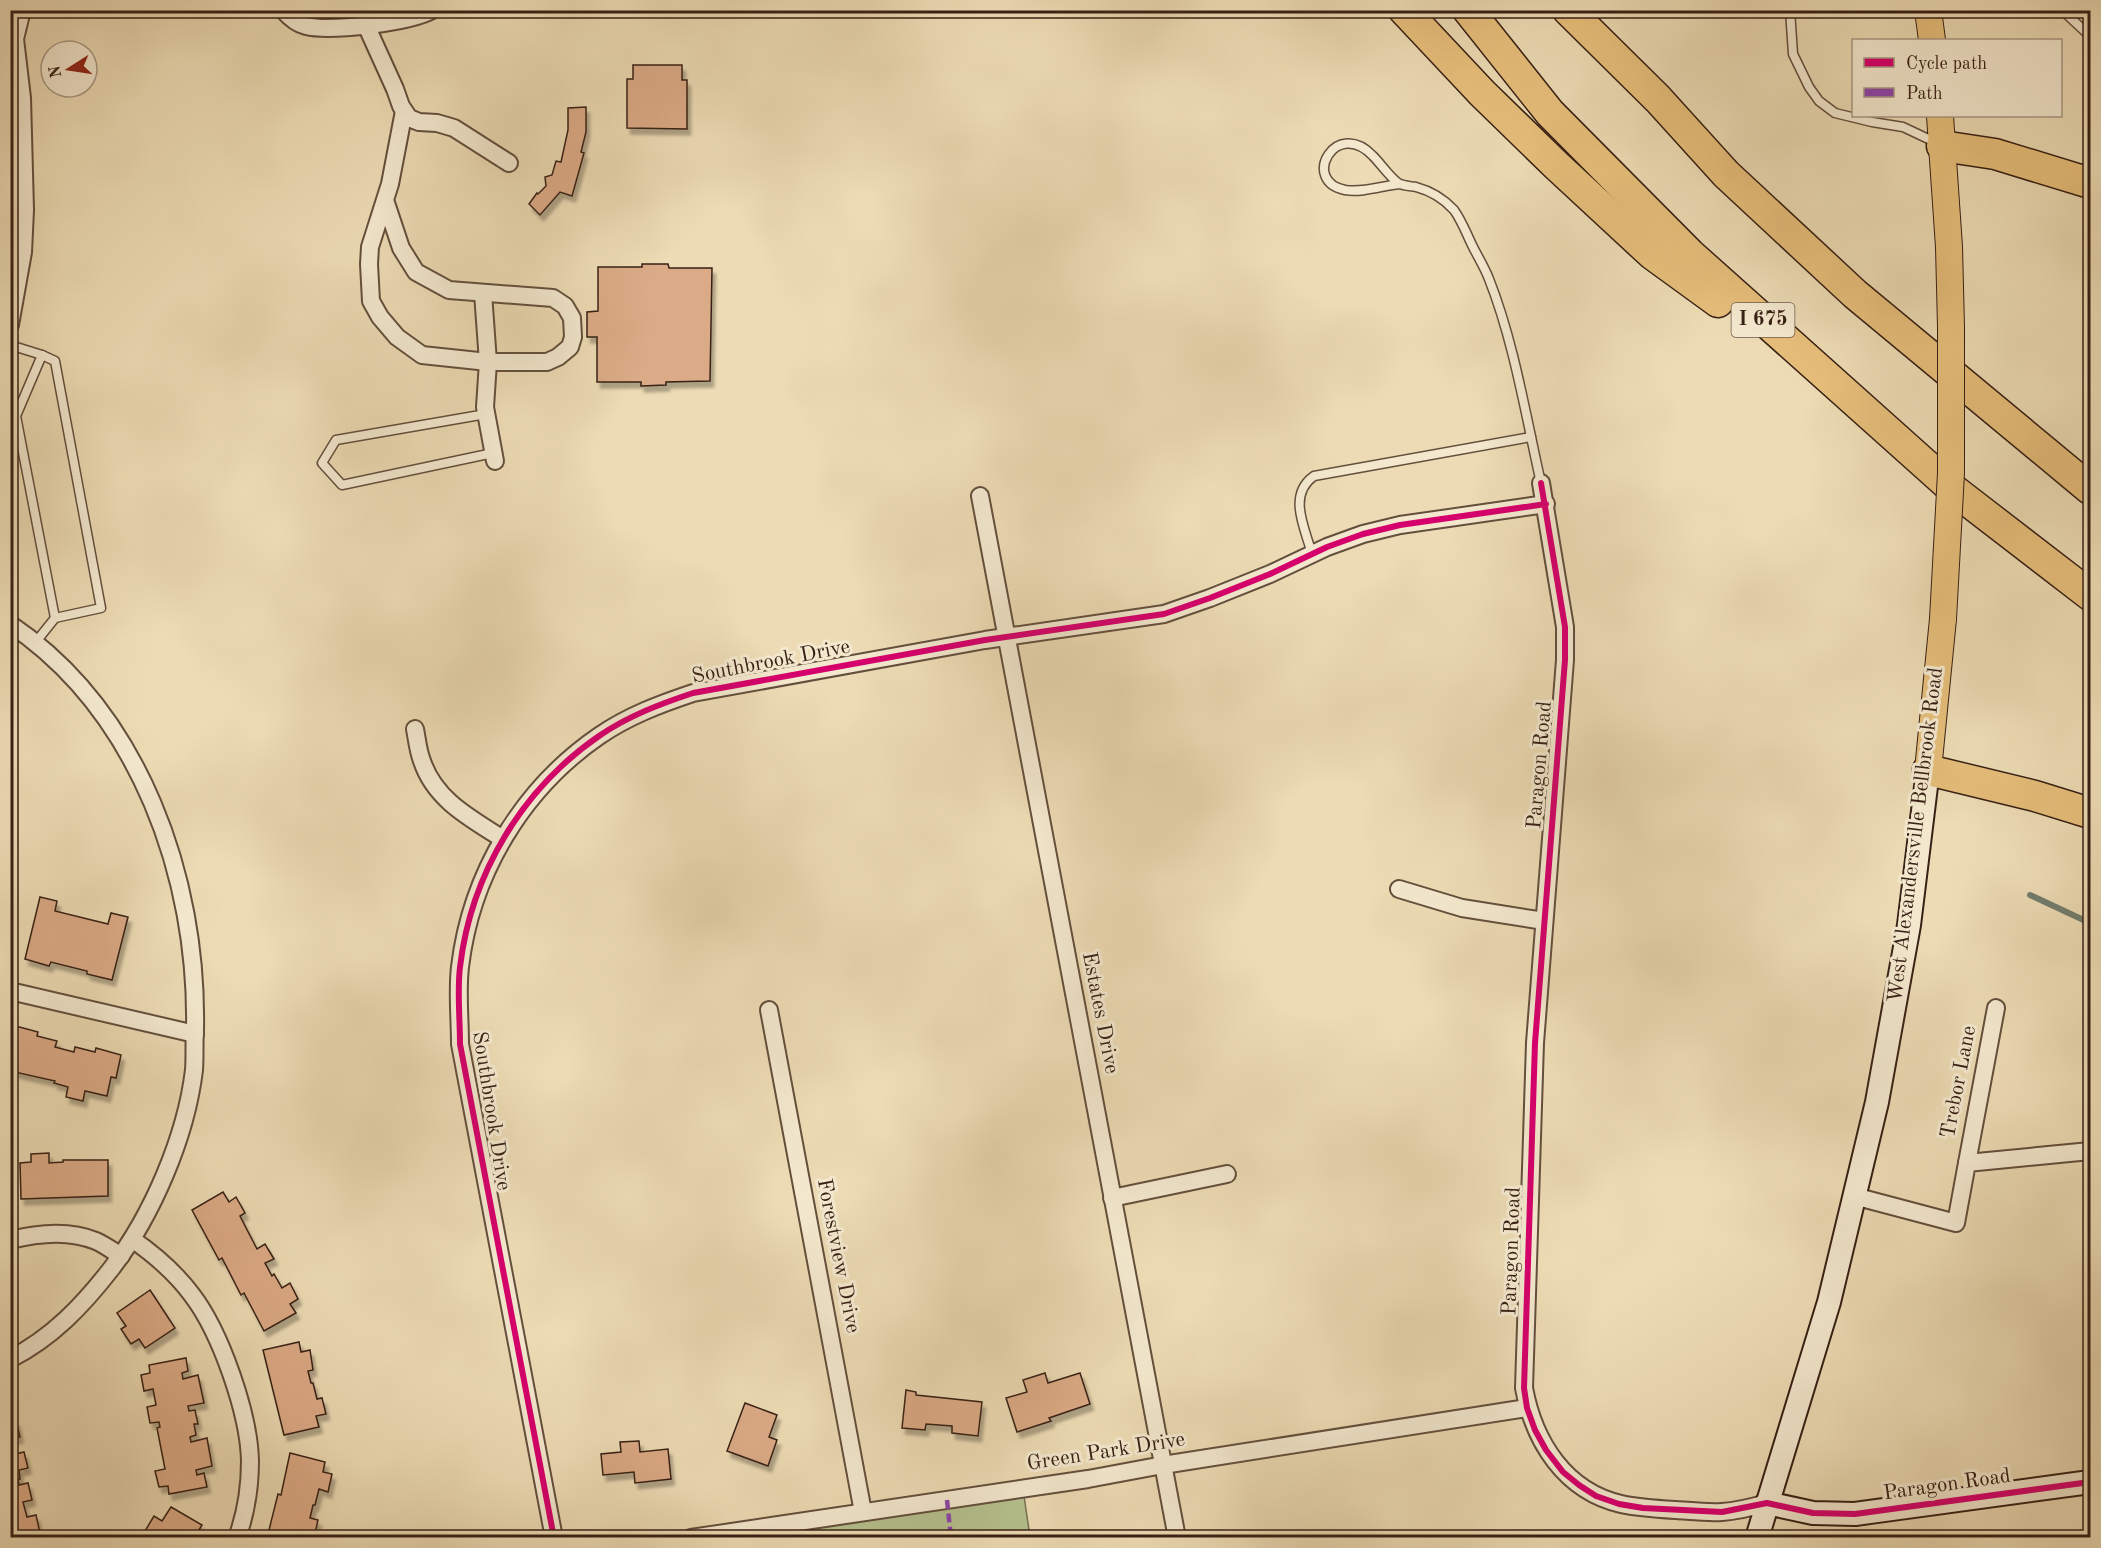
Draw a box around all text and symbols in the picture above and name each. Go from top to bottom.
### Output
north arrow [39,39,99,99]
legend [1852,39,2062,117]
text: Cycle path [1906,55,1987,73]
text: N [47,63,65,79]
text: Path [1906,85,1943,103]
road number: I 675 [1732,303,1794,337]
street label: Southbrook Drive [690,636,852,688]
street label: West Alexandersville Bellbrook Road [1885,666,1947,1004]
street label: Paragon Road [1524,700,1556,830]
street label: Estates Drive [1078,950,1122,1076]
street label: Trebor Lane [1938,1024,1980,1140]
street label: Southbrook Drive [468,1030,514,1192]
street label: Forestview Drive [813,1177,863,1335]
street label: Paragon Road [1499,1186,1525,1316]
street label: Green Park Drive [1025,1429,1187,1475]
street label: Paragon Road [1882,1466,2012,1504]

